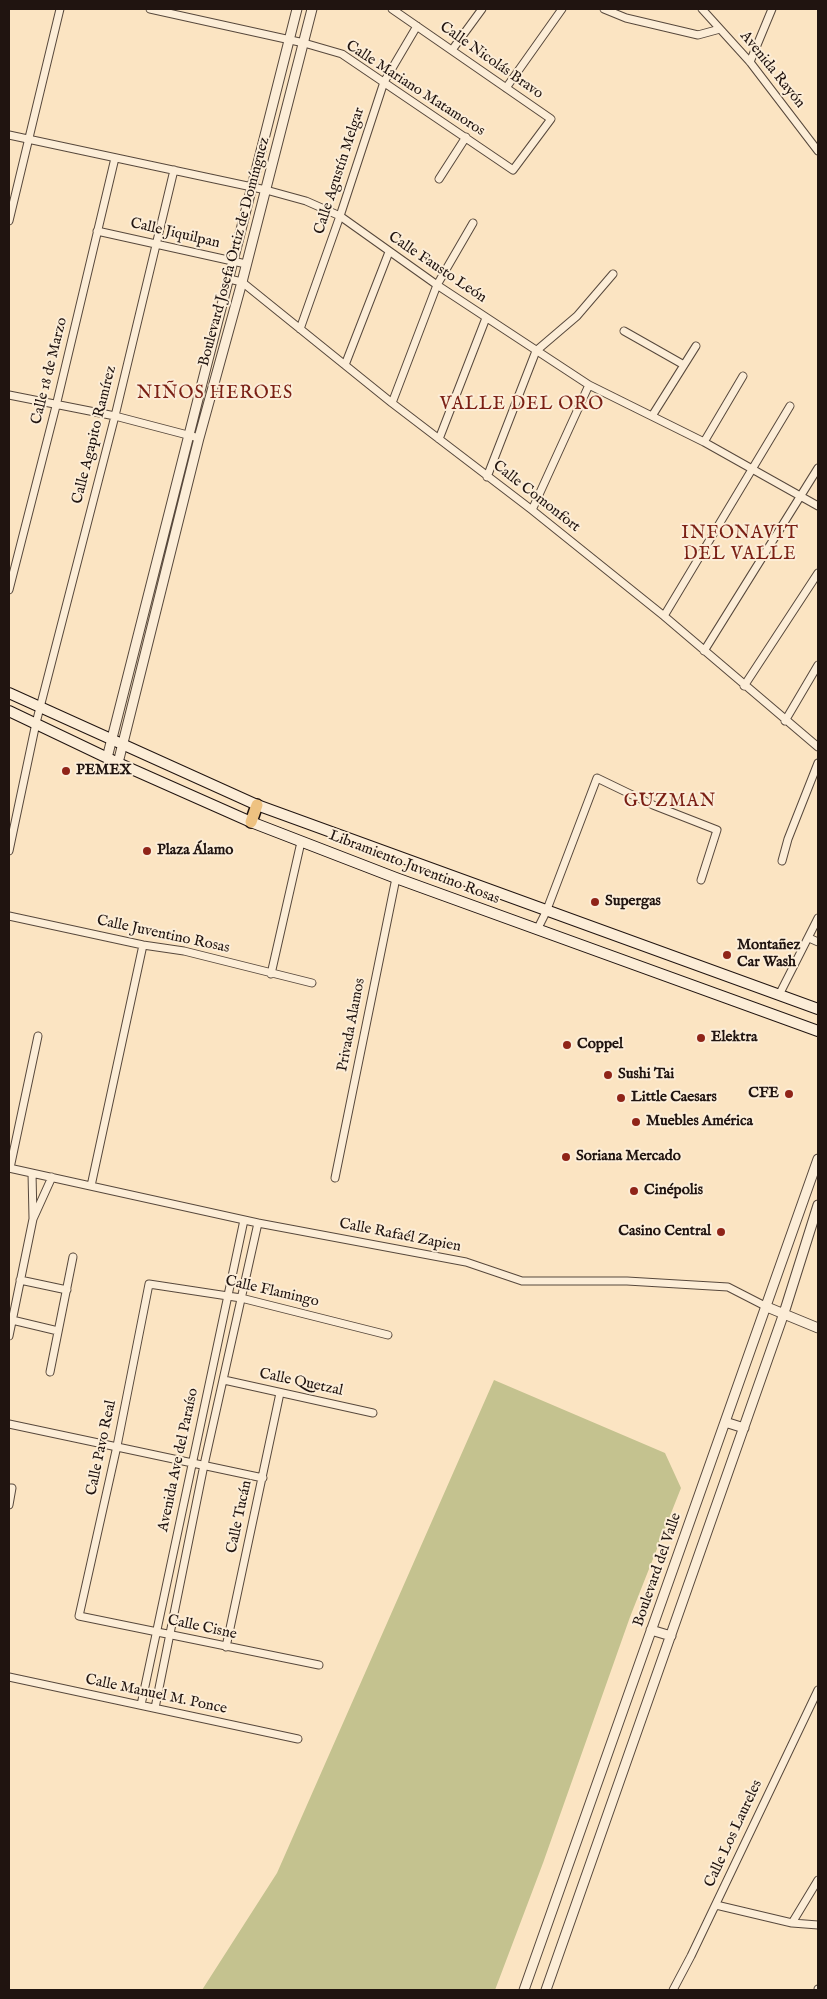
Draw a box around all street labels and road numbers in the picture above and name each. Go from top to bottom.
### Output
street label: Calle Nicolás Bravo [436,19,546,103]
street label: Avenida Rayón [736,28,808,112]
street label: Calle Mariano Matamoros [342,37,488,141]
street label: Calle Agustín Melgar [311,105,369,237]
street label: Boulevard Josefa Ortiz de Domínguez [196,135,274,369]
street label: Calle Jiquilpan [128,215,222,253]
street label: Calle Fausto León [385,229,489,307]
street label: Calle 18 de Marzo [28,316,72,426]
street label: Calle Agapito Ramírez [69,364,121,506]
street label: Calle Comonfort [489,457,583,537]
street label: Libramiento Juventino Rosas [326,827,502,909]
street label: Calle Juventino Rosas [95,912,231,958]
street label: Privada Alamos [334,977,370,1073]
street label: Calle Rafaél Zapien [338,1215,462,1257]
street label: Calle Flamingo [224,1273,320,1311]
street label: Calle Quetzal [257,1365,345,1401]
street label: Avenida Ave del Paraíso [155,1387,203,1533]
street label: Calle Pavo Real [83,1399,121,1497]
street label: Calle Tucán [224,1479,256,1555]
street label: Boulevard del Valle [630,1511,686,1629]
street label: Calle Cisne [166,1612,238,1644]
street label: Calle Manuel M. Ponce [84,1671,228,1719]
street label: Calle Los Laureles [701,1777,767,1891]

